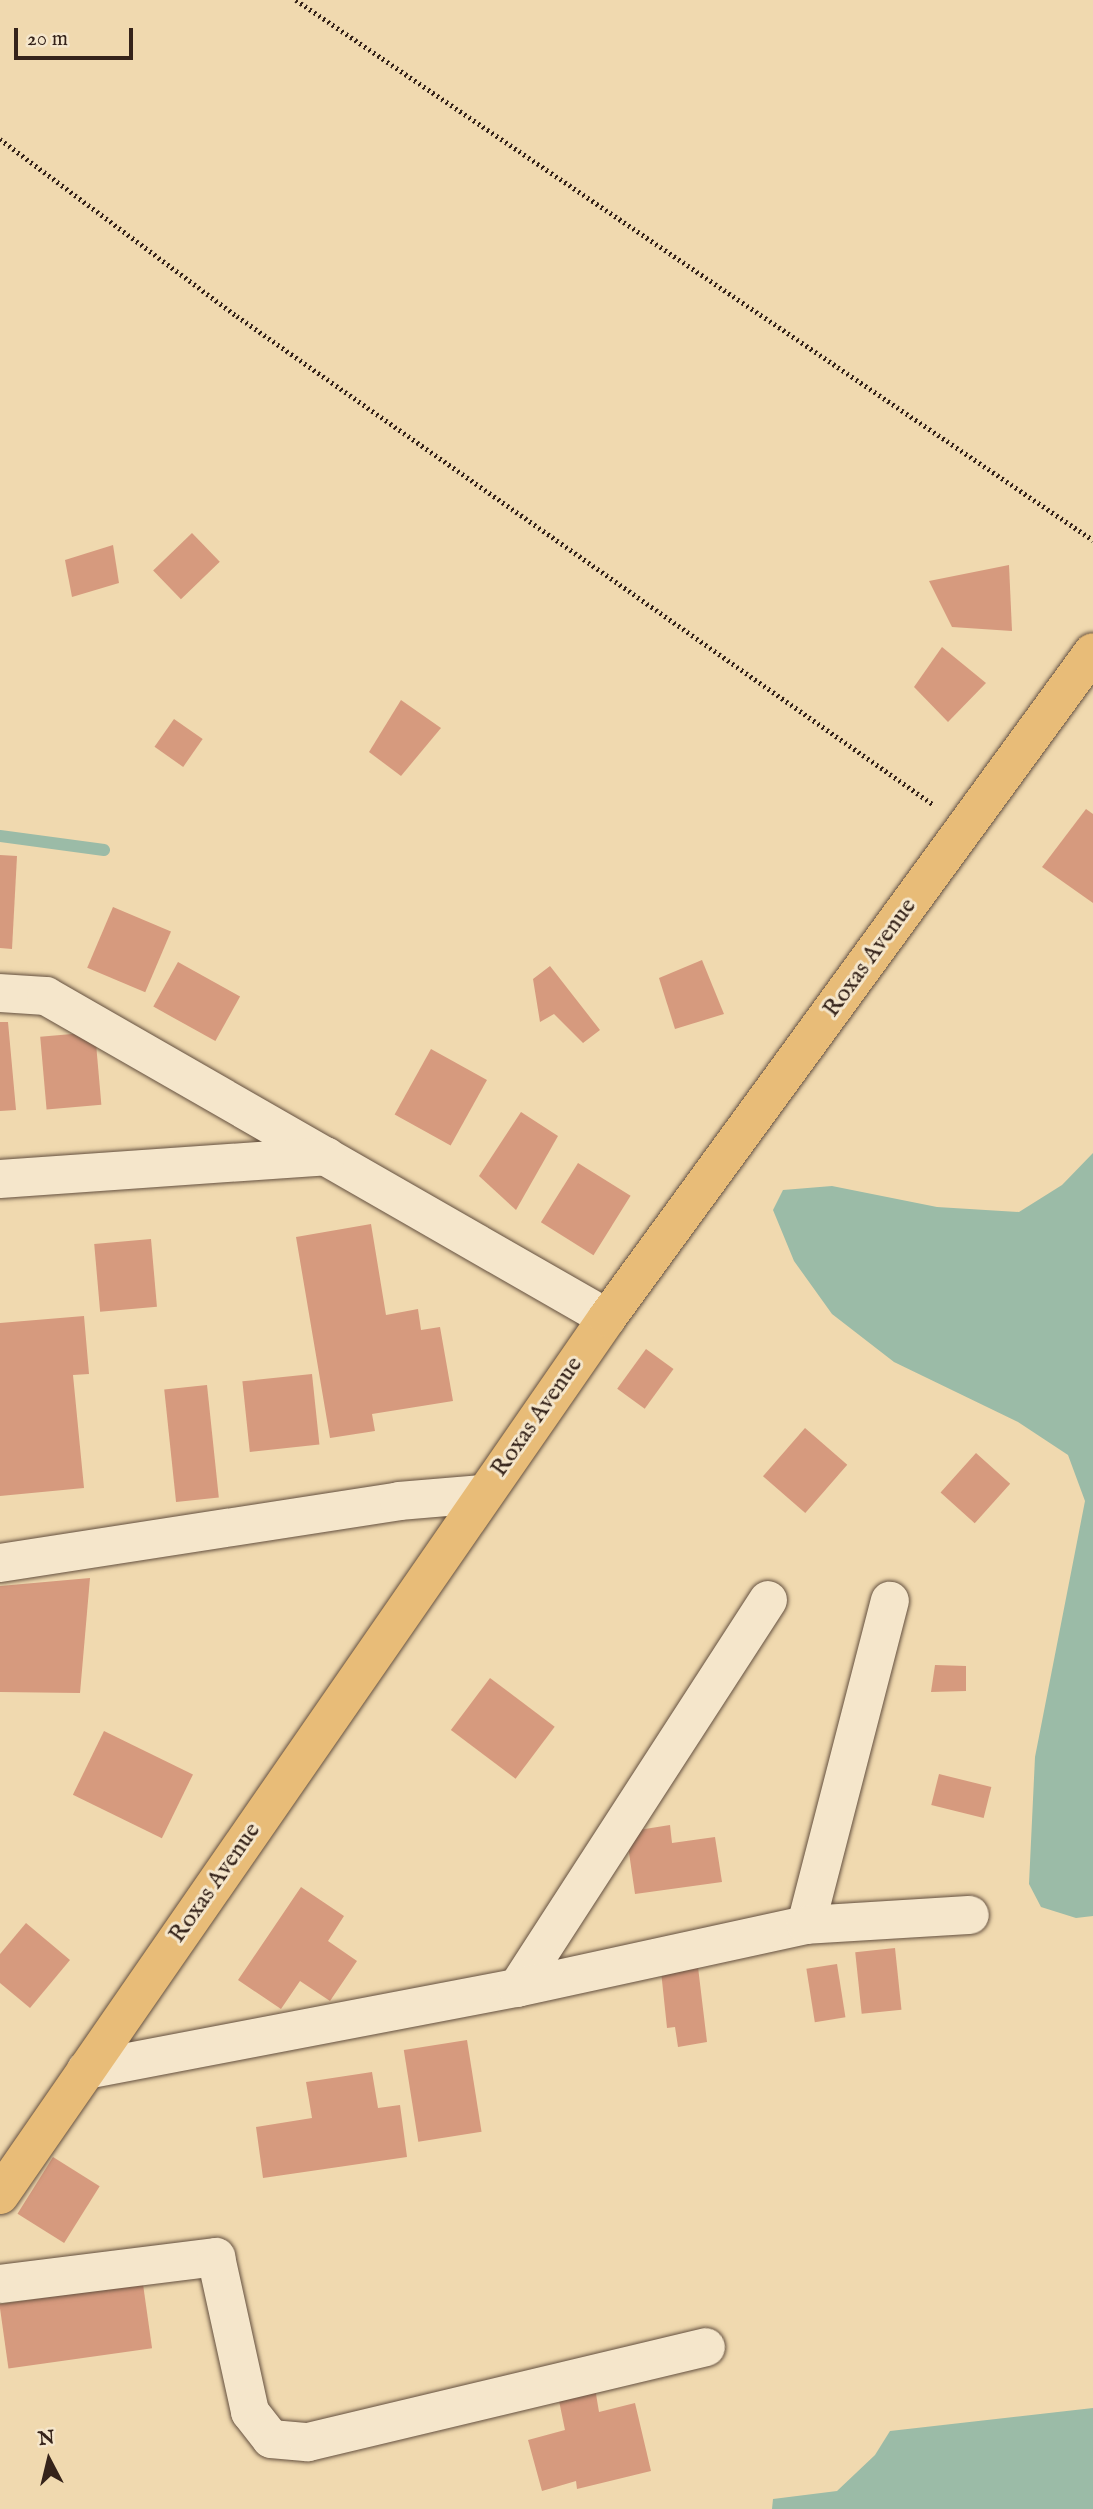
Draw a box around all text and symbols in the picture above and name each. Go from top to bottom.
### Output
scale bar [18,14,136,58]
text: 20 m [27,26,68,53]
street label: Roxas Avenue [817,893,923,1023]
street label: Roxas Avenue [485,1351,589,1483]
street label: Roxas Avenue [163,1817,267,1949]
north arrow [14,2425,84,2495]
text: N [37,2426,56,2452]

